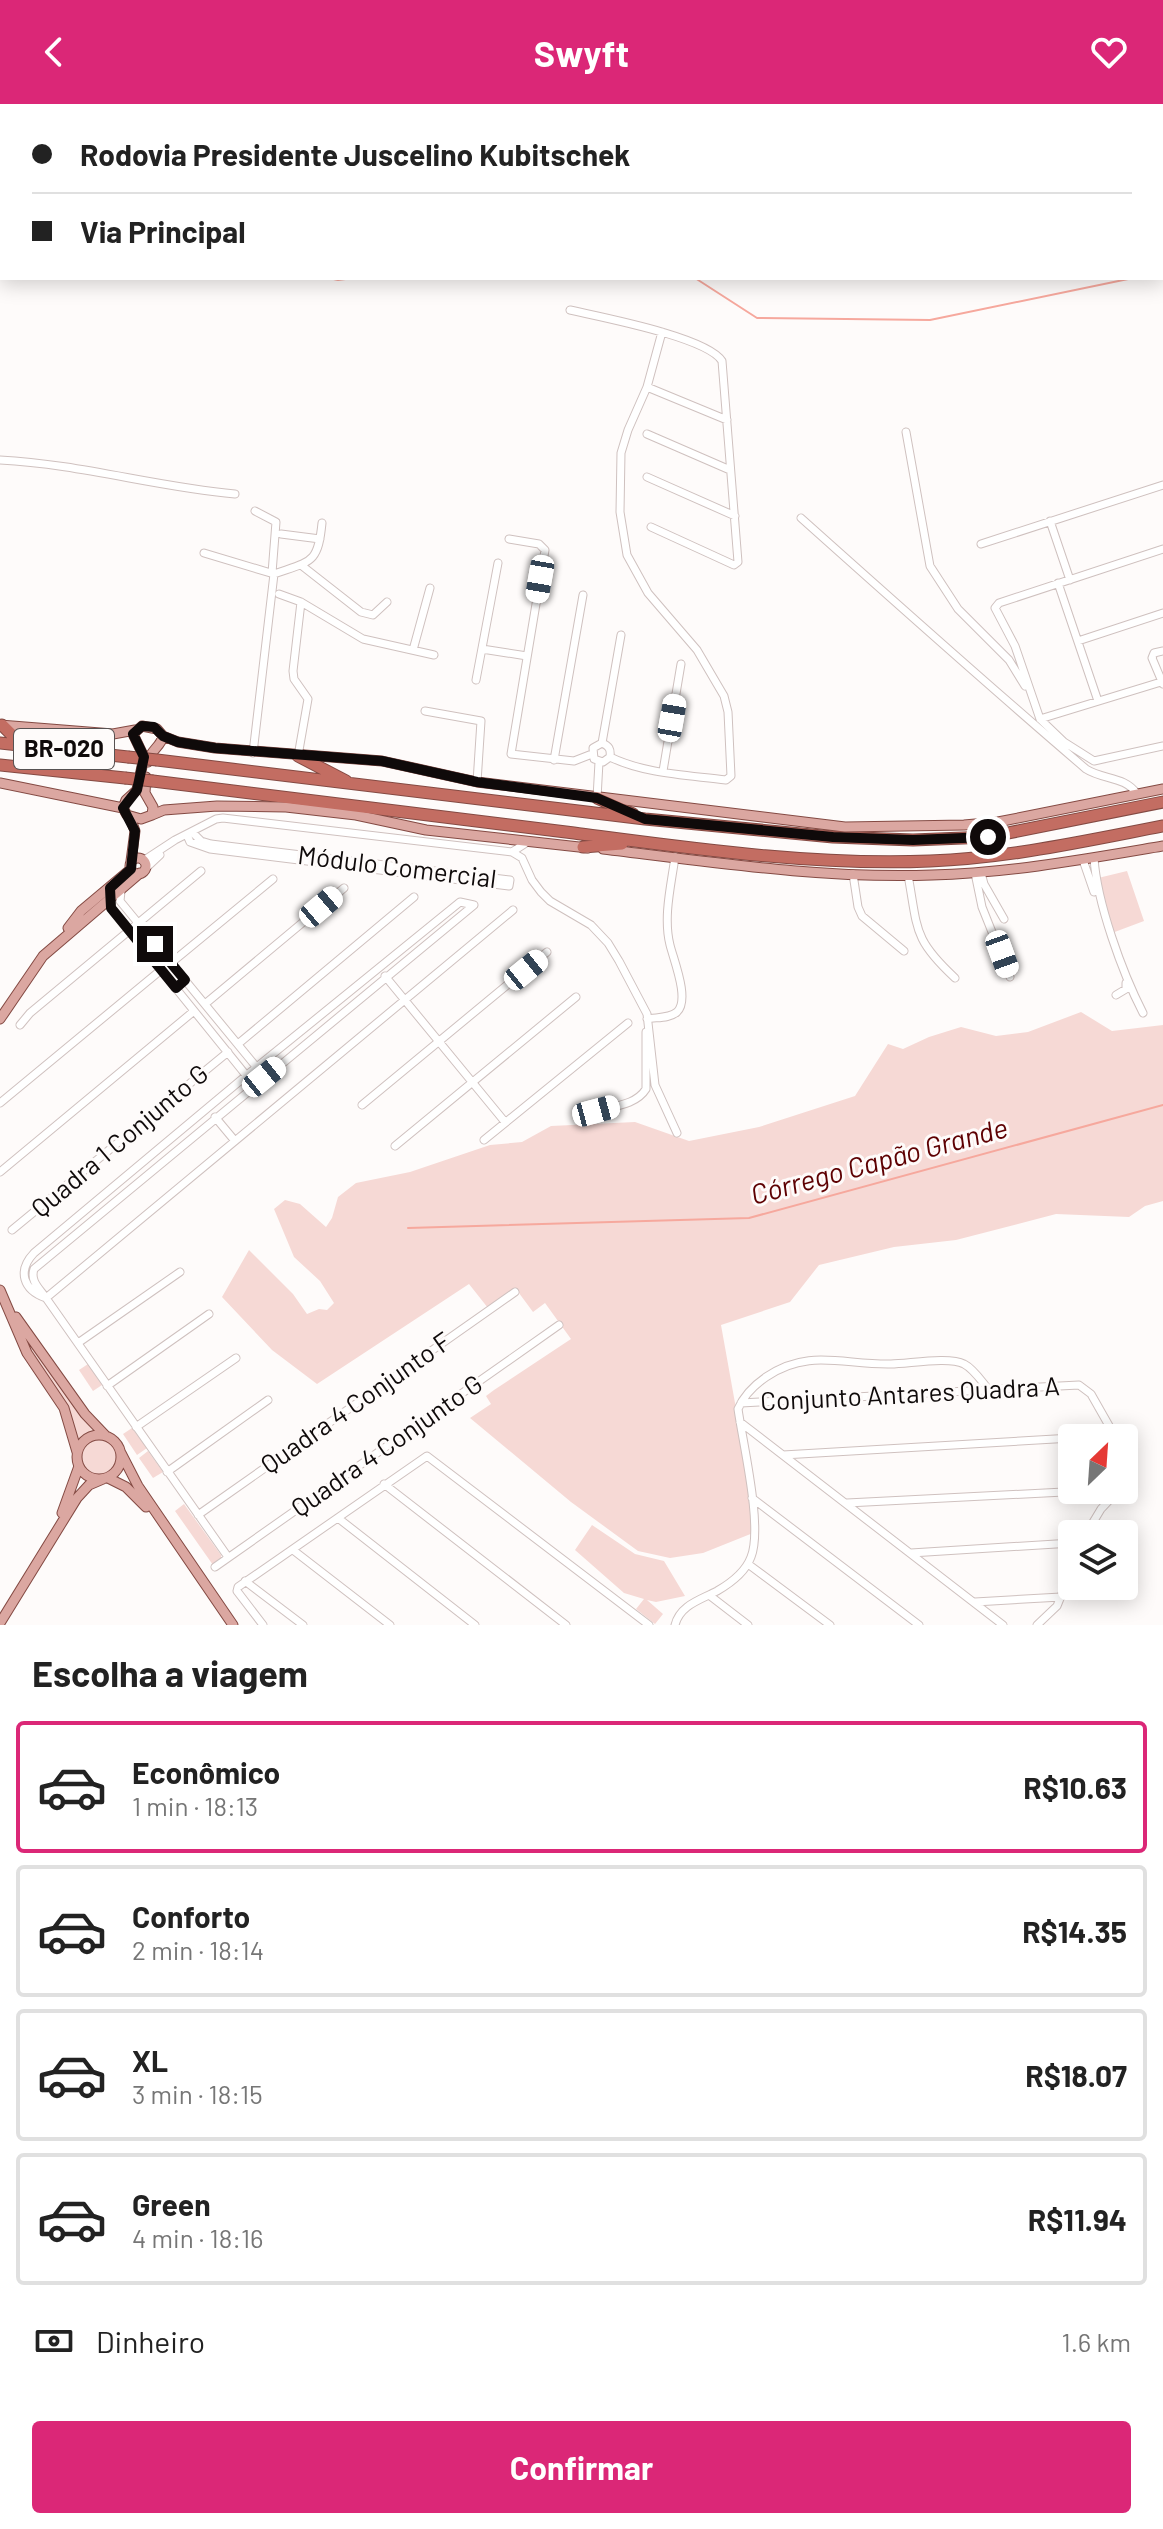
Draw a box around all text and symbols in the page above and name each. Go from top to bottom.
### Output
icon: back [32,30,76,74]
icon: heart [1087,30,1131,74]
text: Swyft [534,31,629,74]
text: Rodovia Presidente Juscelino Kubitschek [80,136,630,172]
text: Via Principal [80,213,245,249]
car [524,553,556,605]
car [656,692,688,744]
road number: BR-020 [14,729,114,769]
route start [970,819,1006,855]
street label: Módulo Comercial [296,838,498,893]
car [295,882,347,932]
route end [137,926,173,962]
car [983,927,1021,981]
car [500,946,552,994]
car [238,1053,290,1101]
street label: Quadra 1 Conjunto G [24,1057,214,1223]
car [570,1093,622,1129]
water label: Córrego Capão Grande [747,1109,1011,1211]
street label: Quadra 4 Conjunto F [254,1324,456,1479]
street label: Quadra 4 Conjunto G [284,1367,488,1522]
street label: Conjunto Antares Quadra A [759,1369,1061,1416]
north arrow [1058,1424,1138,1504]
map controls [1058,1424,1138,1600]
button: layers [1058,1520,1138,1600]
text: Escolha a viagem [32,1651,308,1694]
icon: car [36,1751,108,1823]
text: Econômico [132,1754,280,1790]
text: R$10.63 [1023,1769,1127,1805]
text: 1 min · 18:13 [132,1790,258,1821]
icon: car [36,1895,108,1967]
text: Conforto [132,1898,250,1934]
text: R$14.35 [1022,1913,1127,1949]
text: 2 min · 18:14 [132,1934,264,1965]
icon: car [36,2039,108,2111]
text: XL [132,2042,168,2078]
text: R$18.07 [1025,2057,1127,2093]
text: 3 min · 18:15 [132,2078,263,2109]
icon: car [36,2183,108,2255]
text: Green [132,2186,211,2222]
text: R$11.94 [1028,2201,1127,2237]
text: 4 min · 18:16 [132,2222,263,2253]
icon: cash [32,2319,76,2363]
text: Dinheiro [96,2323,205,2359]
text: 1.6 km [1062,2326,1131,2357]
button: Confirmar [32,2421,1131,2513]

